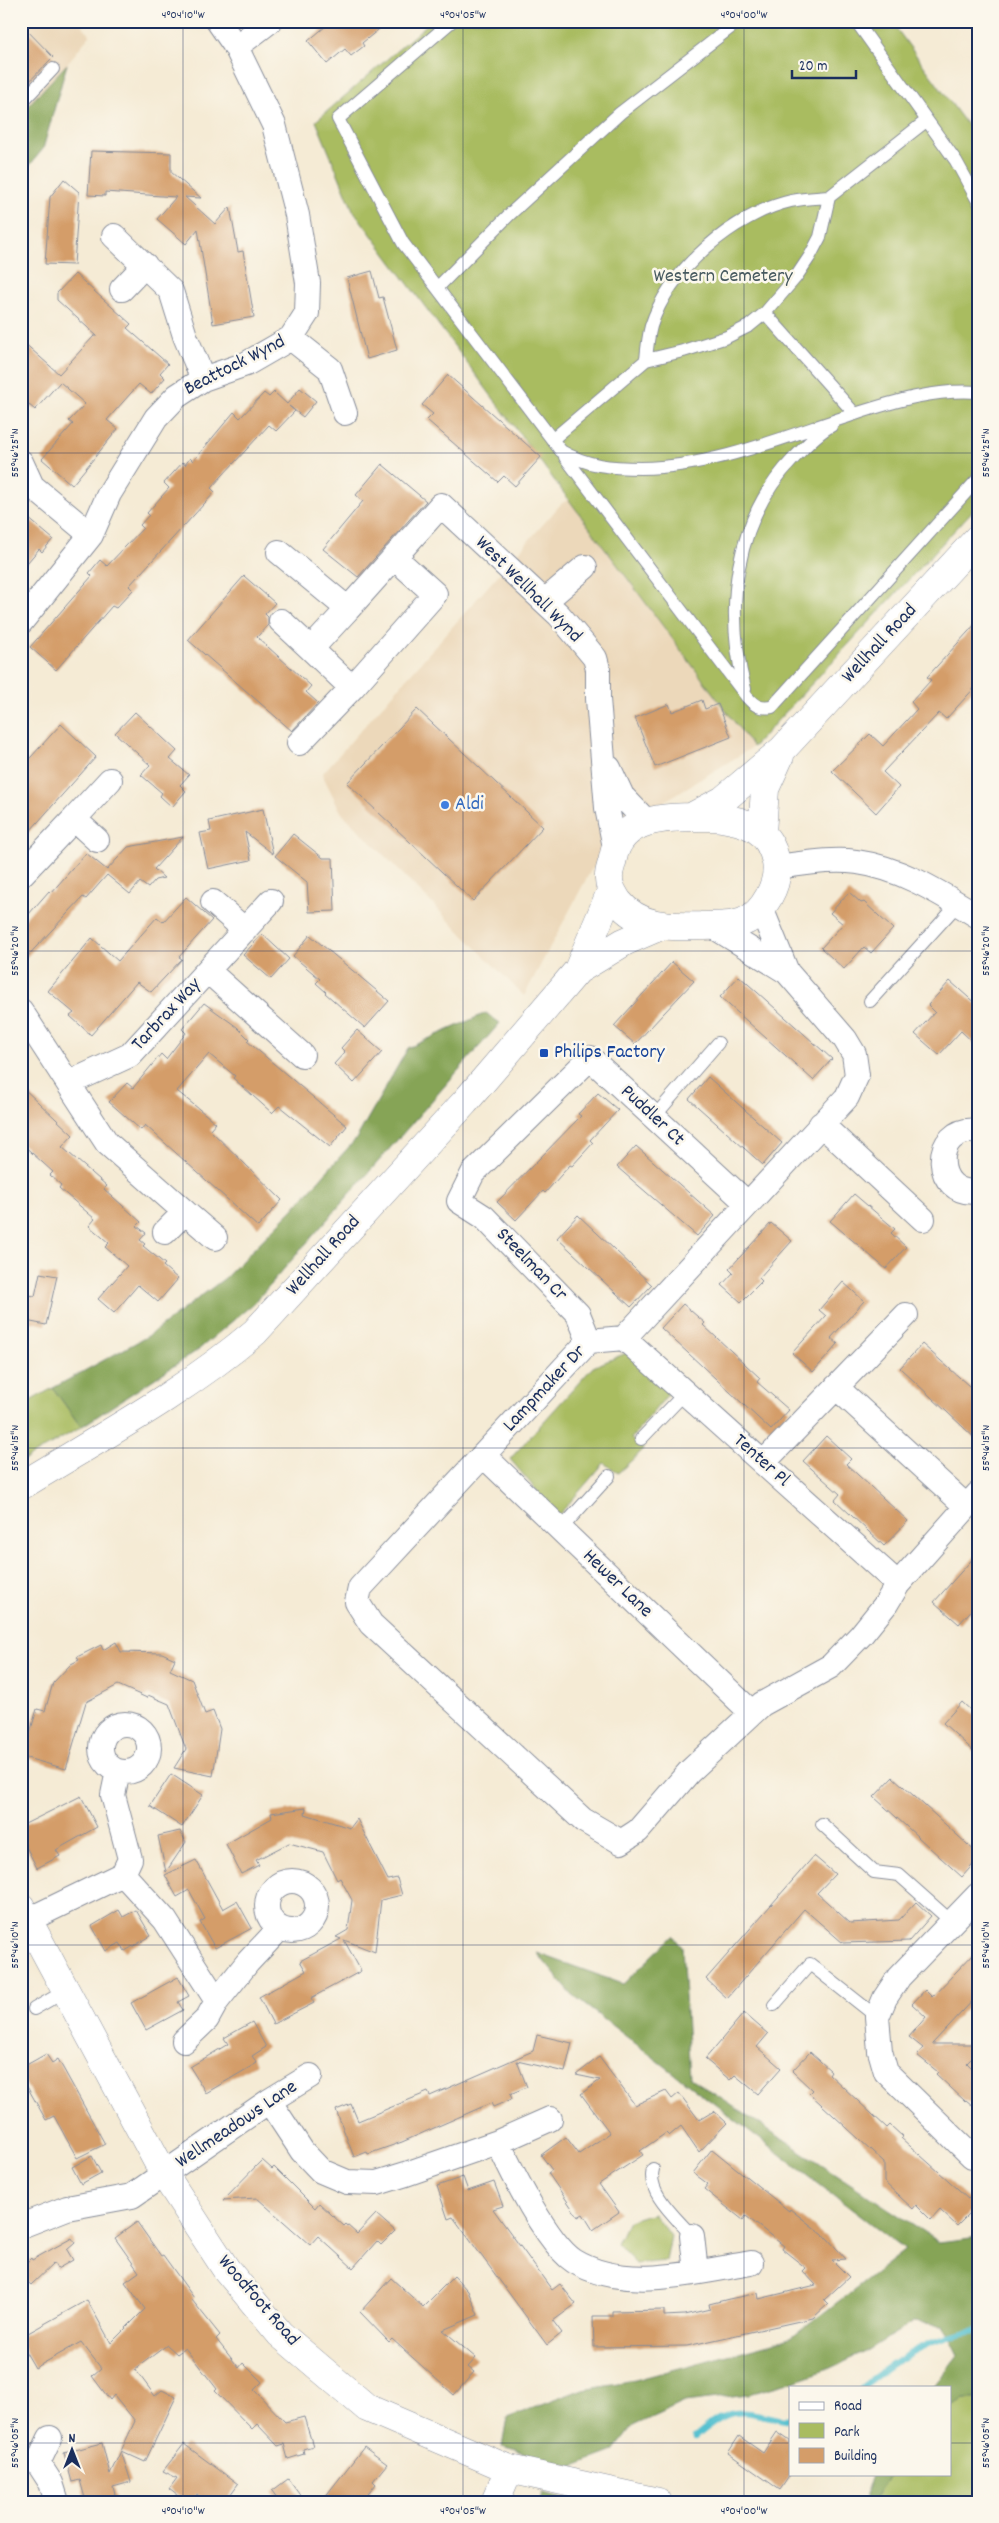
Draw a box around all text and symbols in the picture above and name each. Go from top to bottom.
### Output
text: 4°04'10"W [161,7,205,24]
text: 4°04'05"W [440,7,486,24]
text: 4°04'00"W [721,7,768,24]
scale bar [792,48,855,80]
text: 20 m [799,56,827,78]
park label: Western Cemetery [653,263,793,291]
street label: Beattock Wynd [179,328,291,404]
text: 55°46'25"N [7,428,24,478]
text: 55°46'25"N [978,428,995,478]
street label: West Wellhall Wynd [468,530,588,650]
street label: Wellhall Road [836,598,924,690]
place label: Aldi [455,791,484,819]
marker: Aldi [439,799,451,811]
text: 55°46'20"N [7,926,24,976]
text: 55°46'20"N [978,926,995,976]
street label: Tarbrax Way [126,971,209,1058]
place label: Philips Factory [554,1039,666,1067]
marker: Philips Factory [538,1047,550,1059]
street label: Puddler Ct [613,1079,691,1153]
street label: Wellhall Road [280,1210,368,1302]
street label: Steelman Cr [489,1222,574,1309]
street label: Lampmaker Dr [497,1339,593,1439]
text: 55°46'15"N [7,1425,24,1471]
text: 55°46'15"N [978,1425,995,1471]
street label: Tenter Pl [726,1428,796,1494]
street label: Hewer Lane [576,1543,659,1625]
text: 55°46'10"N [7,1921,24,1969]
text: 55°46'10"N [978,1921,995,1969]
street label: Wellmeadows Lane [171,2074,304,2176]
street label: Woodfoot Road [210,2249,306,2353]
legend [789,2386,952,2476]
text: Road [834,2396,862,2418]
text: 55°46'05"N [7,2418,24,2468]
text: 55°46'05"N [978,2418,995,2468]
text: Park [834,2422,860,2444]
north arrow [48,2426,98,2476]
text: N [69,2429,76,2449]
text: Building [834,2446,877,2468]
text: 4°04'10"W [161,2503,205,2520]
text: 4°04'05"W [440,2503,486,2520]
text: 4°04'00"W [721,2503,768,2520]

